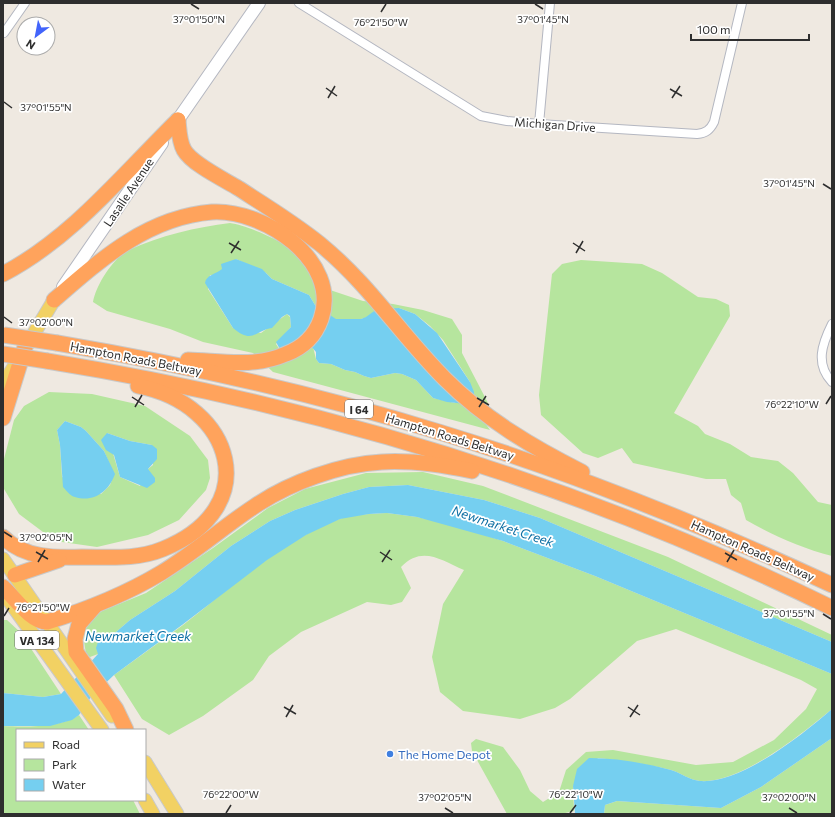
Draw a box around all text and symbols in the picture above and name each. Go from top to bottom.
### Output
text: 37°01'50"N [173,13,225,25]
text: 37°01'45"N [517,13,569,25]
north arrow [16,16,56,56]
text: 76°21'50"W [354,16,408,28]
scale bar [691,16,809,42]
text: 100 m [697,22,731,36]
text: N [23,37,37,53]
text: 37°01'55"N [20,101,72,113]
street label: Michigan Drive [514,114,596,134]
street label: Lasalle Avenue [100,155,156,229]
text: 37°01'45"N [763,177,815,189]
text: 37°02'00"N [19,316,73,328]
street label: Hampton Roads Beltway [69,338,203,378]
text: 76°22'10"W [765,398,819,410]
road number: I 64 [345,400,373,418]
street label: Hampton Roads Beltway [384,410,516,462]
water label: Newmarket Creek [450,502,557,550]
street label: Hampton Roads Beltway [689,516,817,584]
text: 37°02'05"N [19,531,73,543]
text: 76°21'50"W [16,601,70,613]
text: 37°01'55"N [763,607,815,619]
water label: Newmarket Creek [85,628,192,644]
road number: VA 134 [15,631,59,649]
legend [16,729,146,801]
text: Road [52,737,80,751]
place label: The Home Depot [398,747,491,761]
marker: The Home Depot [385,749,395,759]
text: Park [52,757,78,771]
text: Water [52,777,86,791]
text: 76°22'00"W [203,788,259,800]
text: 76°22'10"W [549,788,603,800]
text: 37°02'05"N [418,791,472,803]
text: 37°02'00"N [762,791,816,803]

